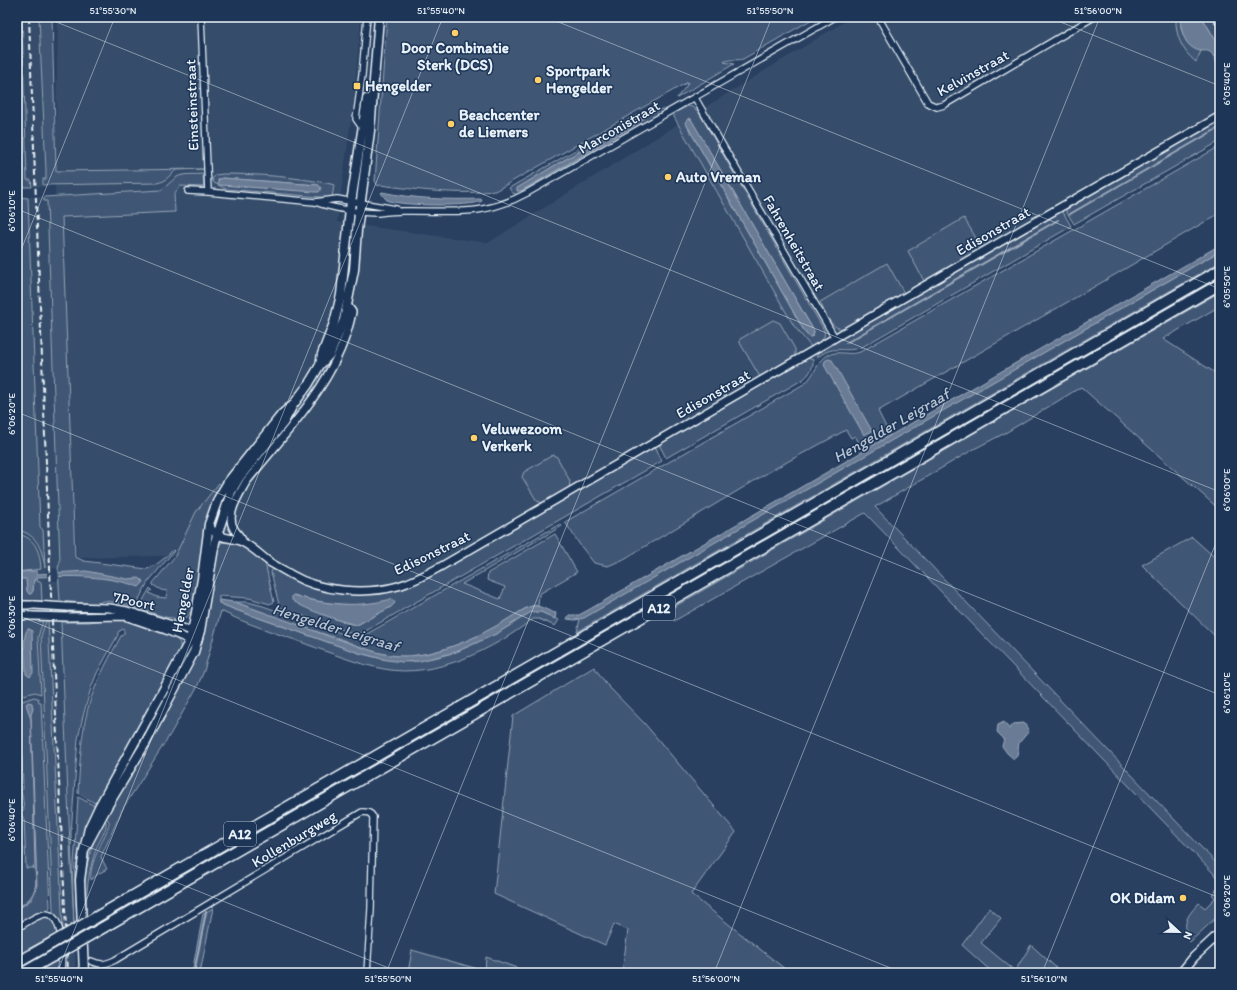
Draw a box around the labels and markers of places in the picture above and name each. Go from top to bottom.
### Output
marker: Door Combinatie Sterk (DCS) [450,28,460,38]
place label: Door Combinatie Sterk (DCS) [401,39,509,75]
place label: Sportpark Hengelder [546,62,613,98]
marker: Sportpark Hengelder [533,75,543,85]
place label: Hengelder [365,77,432,96]
marker: Hengelder [352,81,362,91]
place label: Beachcenter de Liemers [459,106,540,141]
marker: Beachcenter de Liemers [446,119,456,129]
place label: Auto Vreman [675,168,762,186]
marker: Auto Vreman [663,172,673,182]
place label: Veluwezoom Verkerk [482,420,563,455]
marker: Veluwezoom Verkerk [469,433,479,443]
place label: OK Didam [1110,889,1176,907]
marker: OK Didam [1178,893,1188,903]

